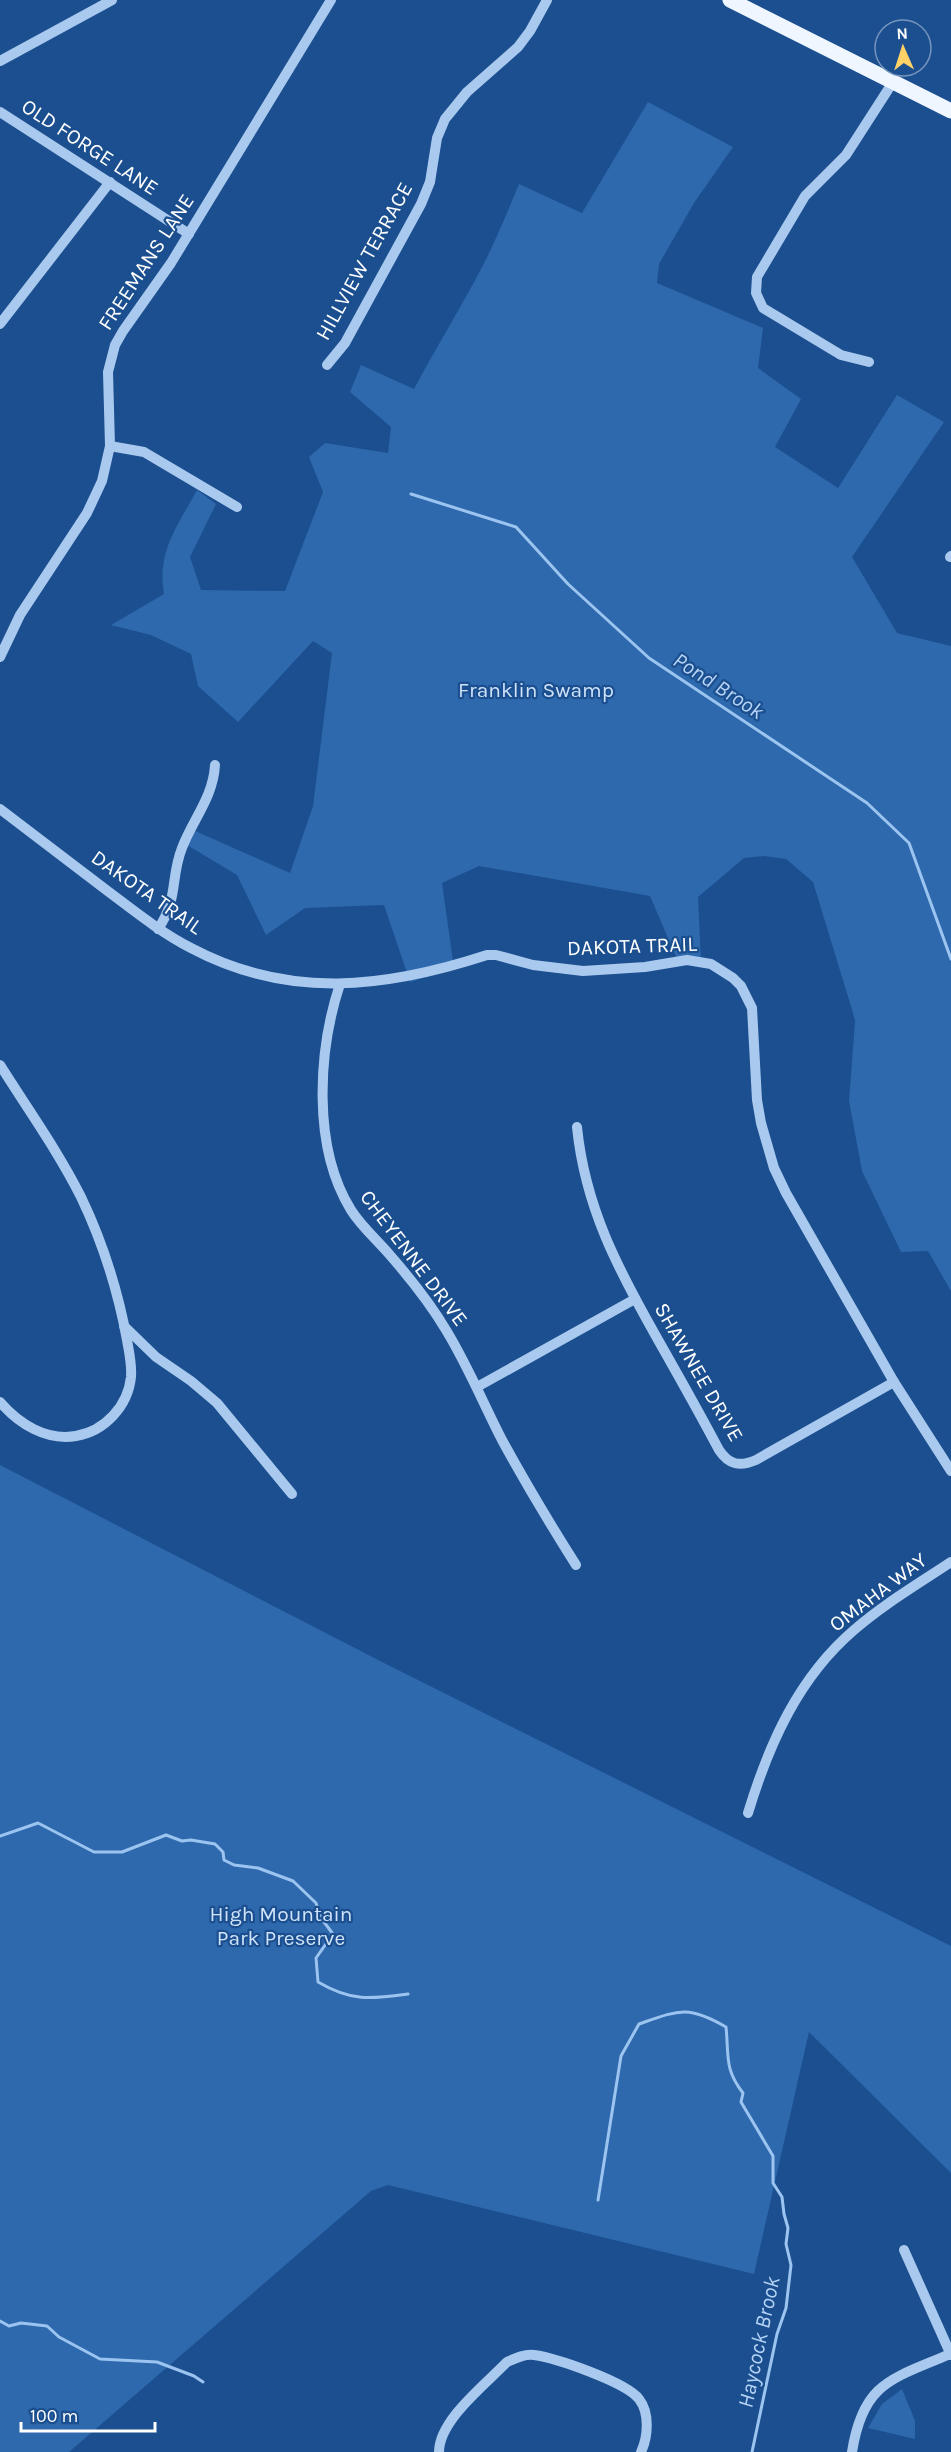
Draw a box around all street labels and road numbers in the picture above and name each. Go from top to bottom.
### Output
street label: OLD FORGE LANE [17,94,163,200]
street label: HILLVIEW TERRACE [311,178,417,344]
street label: FREEMANS LANE [93,189,199,335]
street label: DAKOTA TRAIL [87,845,207,939]
street label: DAKOTA TRAIL [567,932,698,960]
street label: CHEYENNE DRIVE [355,1185,473,1331]
street label: SHAWNEE DRIVE [650,1298,748,1446]
street label: OMAHA WAY [825,1547,932,1636]

